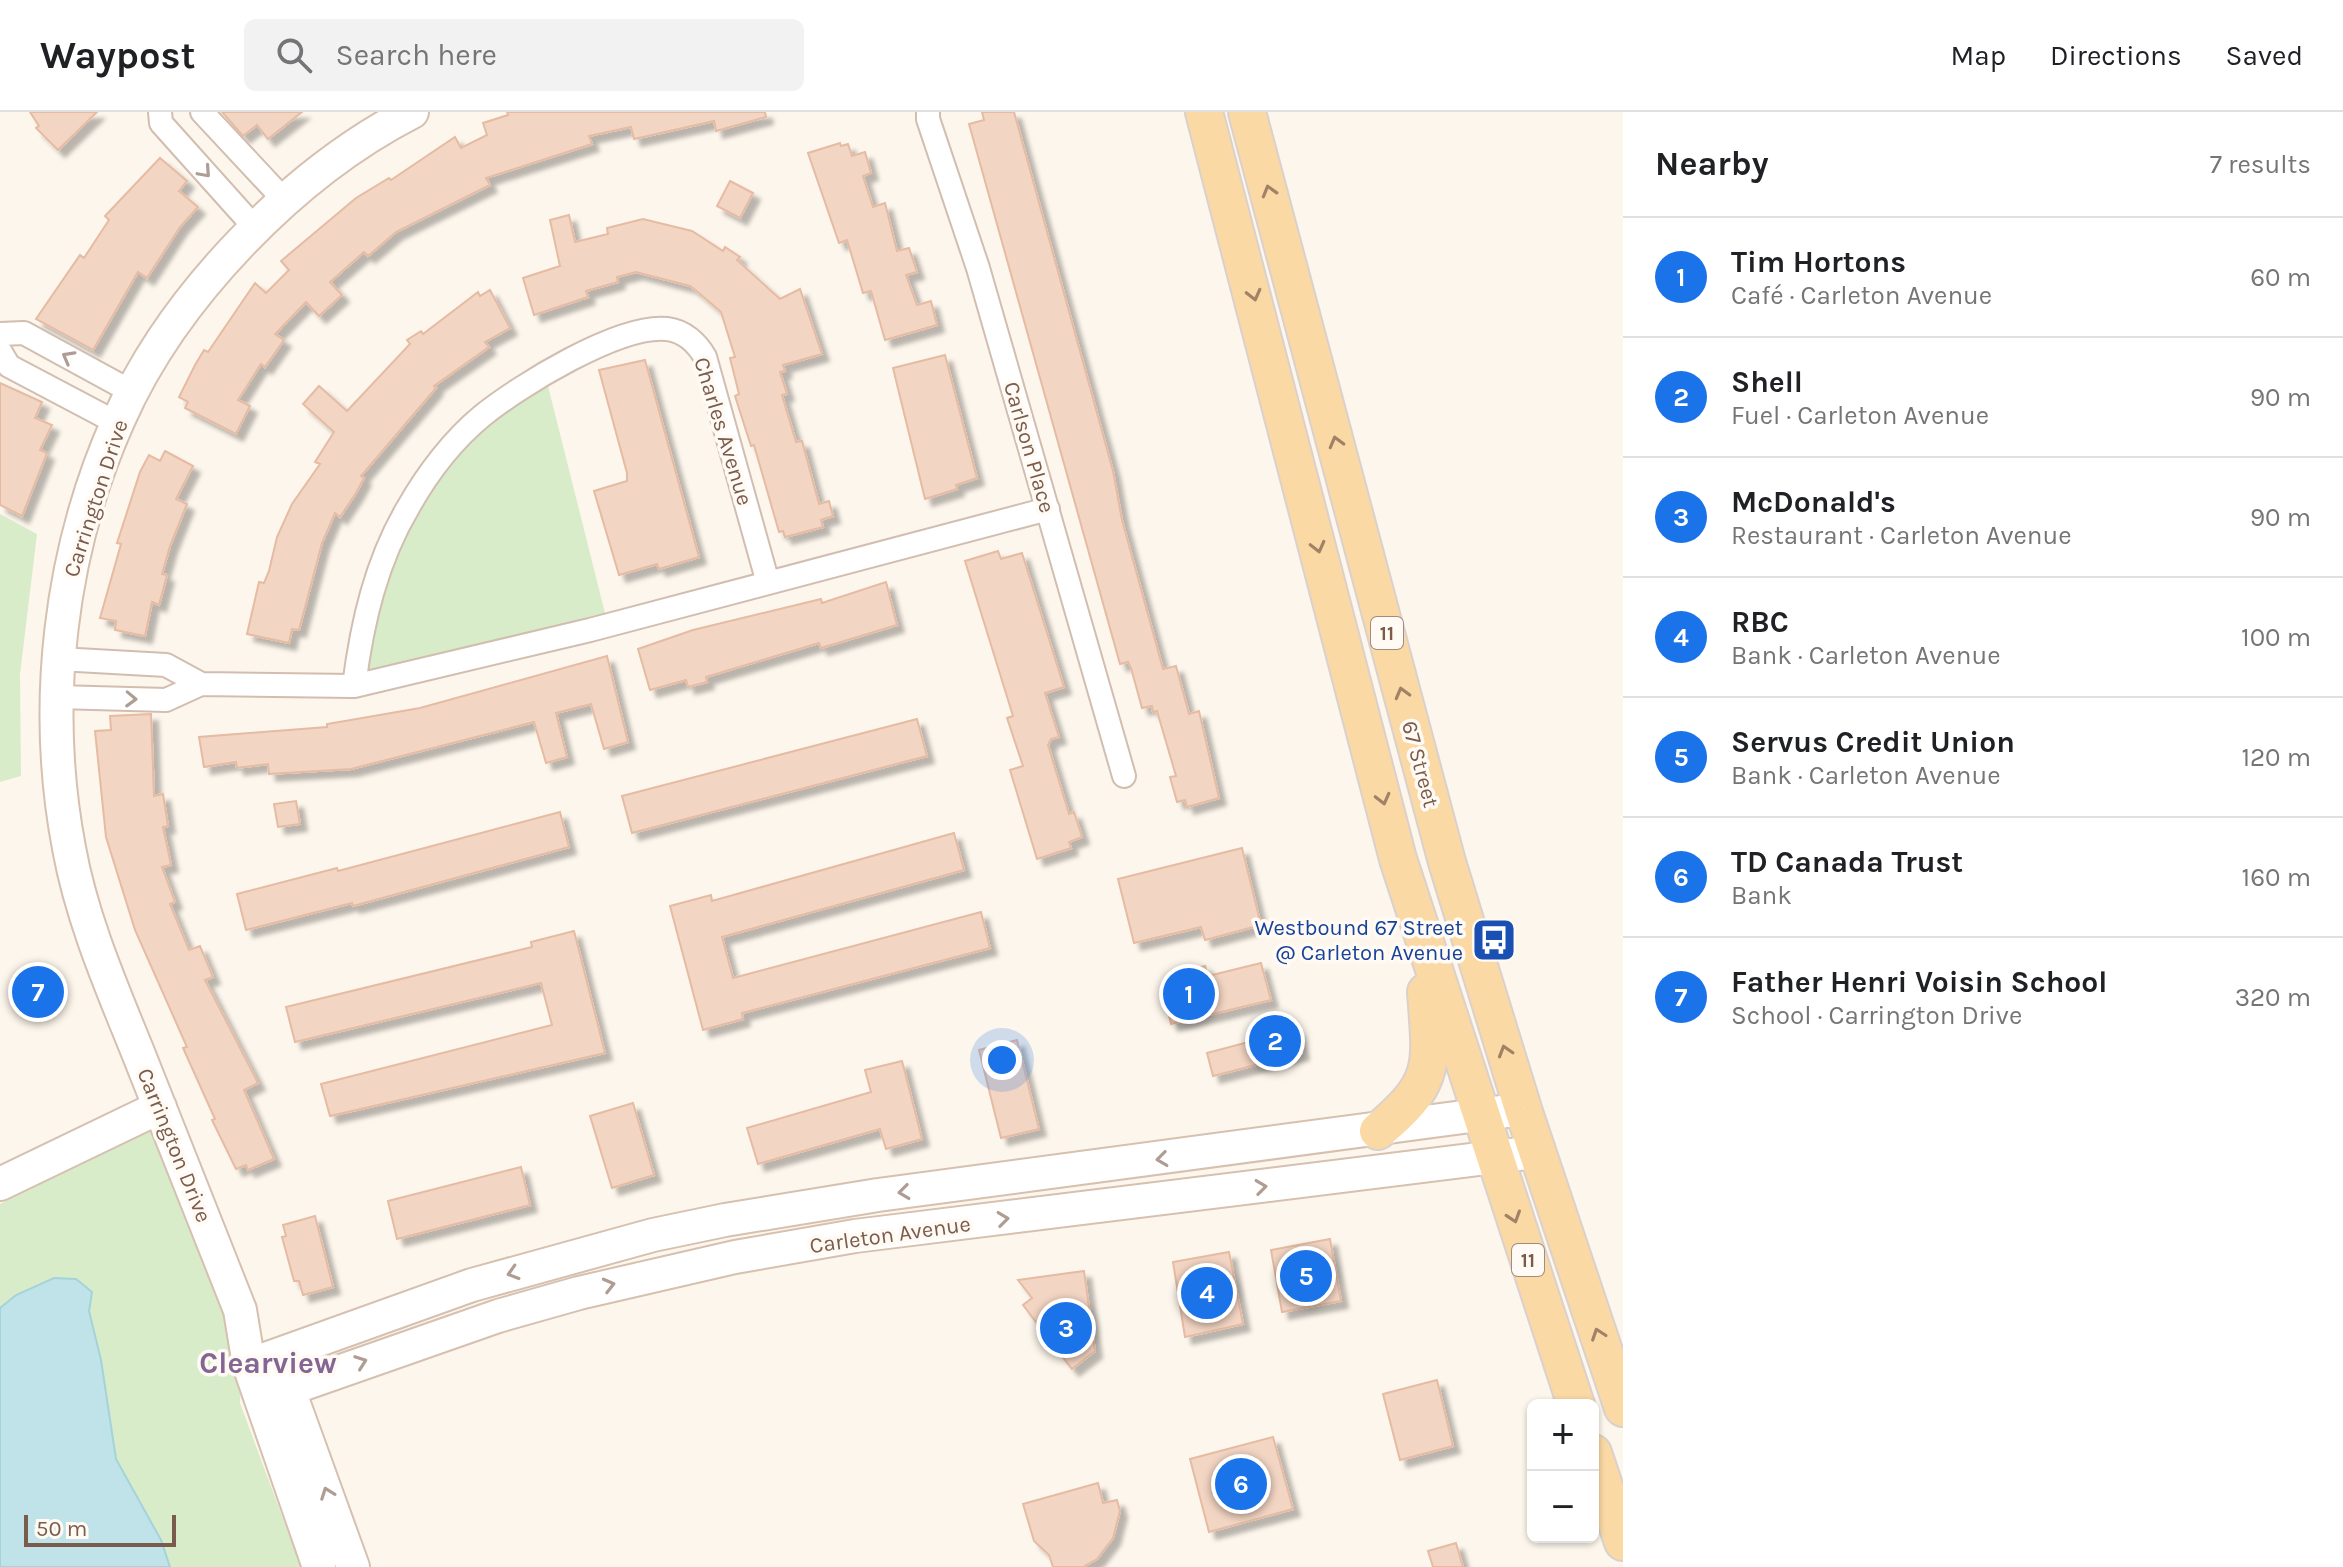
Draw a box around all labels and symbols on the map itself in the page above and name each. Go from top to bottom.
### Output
one-way arrow [195,162,210,177]
one-way arrow [1262,184,1278,198]
one-way arrow [1244,288,1261,302]
one-way arrow [61,351,76,366]
street label: Charles Avenue [688,354,758,508]
street label: Carlson Place [998,379,1060,516]
street label: Carrington Drive [58,416,134,580]
one-way arrow [1328,435,1345,449]
one-way arrow [1309,540,1326,554]
road number: 11 [1371,617,1403,649]
one-way arrow [1395,687,1412,701]
one-way arrow [125,691,138,708]
street label: 67 Street [1396,718,1444,810]
one-way arrow [1373,792,1390,806]
place label: Westbound 67 Street @ Carleton Avenue [1254,915,1463,966]
bus stop icon: Westbound 67 Street @ Carleton Avenue [1470,916,1518,964]
pin: 7 [12,962,64,1022]
pin: 1 [1163,964,1215,1024]
pin: 2 [1249,1011,1301,1071]
your location [982,1040,1022,1080]
one-way arrow [1498,1044,1514,1058]
street label: Carrington Drive [131,1065,217,1226]
one-way arrow [1155,1150,1169,1167]
one-way arrow [1254,1179,1268,1196]
one-way arrow [897,1183,911,1200]
one-way arrow [1505,1209,1521,1223]
street label: Carleton Avenue [808,1211,972,1259]
one-way arrow [997,1211,1010,1228]
road number: 11 [1512,1244,1544,1276]
pin: 5 [1280,1246,1332,1306]
pin: 4 [1181,1263,1233,1323]
one-way arrow [507,1264,520,1280]
one-way arrow [601,1277,615,1294]
pin: 3 [1040,1298,1092,1358]
one-way arrow [1591,1328,1607,1342]
district label: Clearview [199,1345,337,1381]
one-way arrow [353,1356,367,1372]
pin: 6 [1215,1454,1267,1514]
one-way arrow [321,1487,337,1501]
scale bar [24,1511,176,1547]

